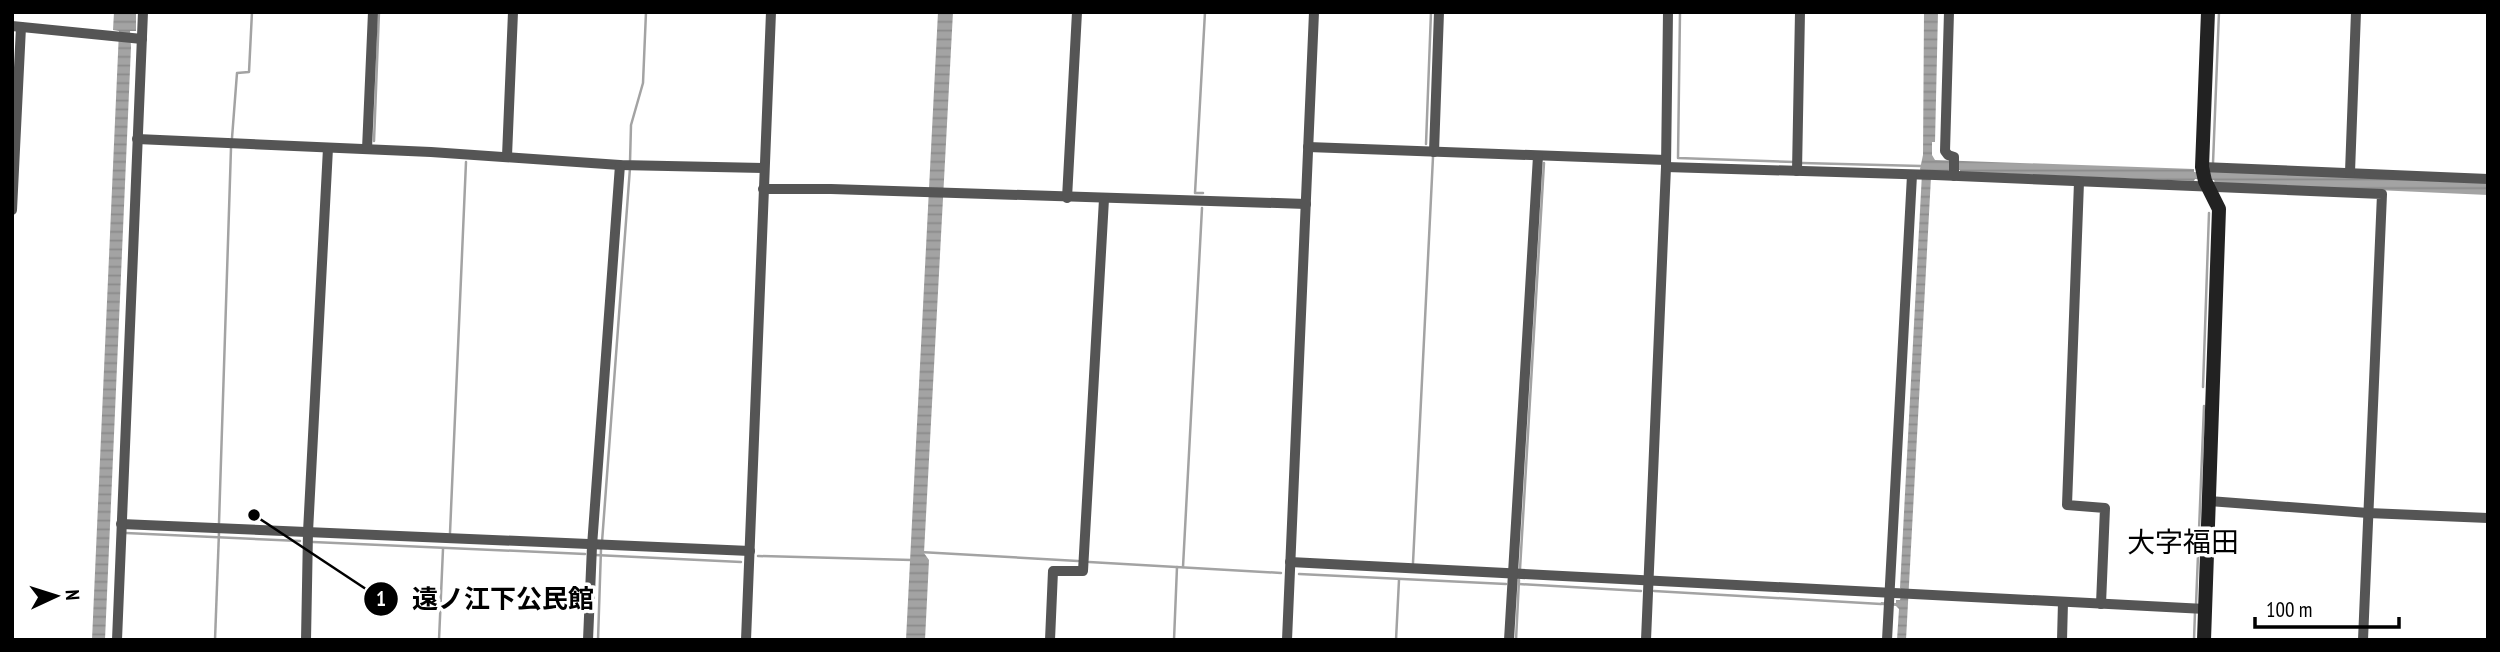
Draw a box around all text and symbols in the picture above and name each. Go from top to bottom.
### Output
district label: 大字福田 [2127,523,2239,560]
north arrow [21,561,91,631]
callout: 遠ノ江下公民館 [363,575,608,622]
text: 遠ノ江下公民館 [412,582,594,615]
text: 1 [376,585,386,612]
scale bar [2255,586,2398,630]
text: N [61,589,85,601]
text: 100 m [2266,596,2312,623]

